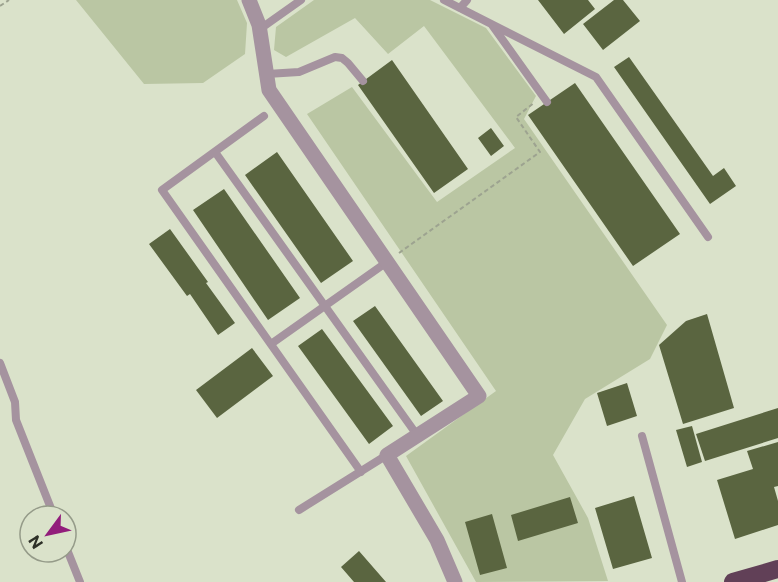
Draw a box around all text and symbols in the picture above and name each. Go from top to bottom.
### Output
north arrow [18,504,78,564]
text: N [24,532,46,553]

